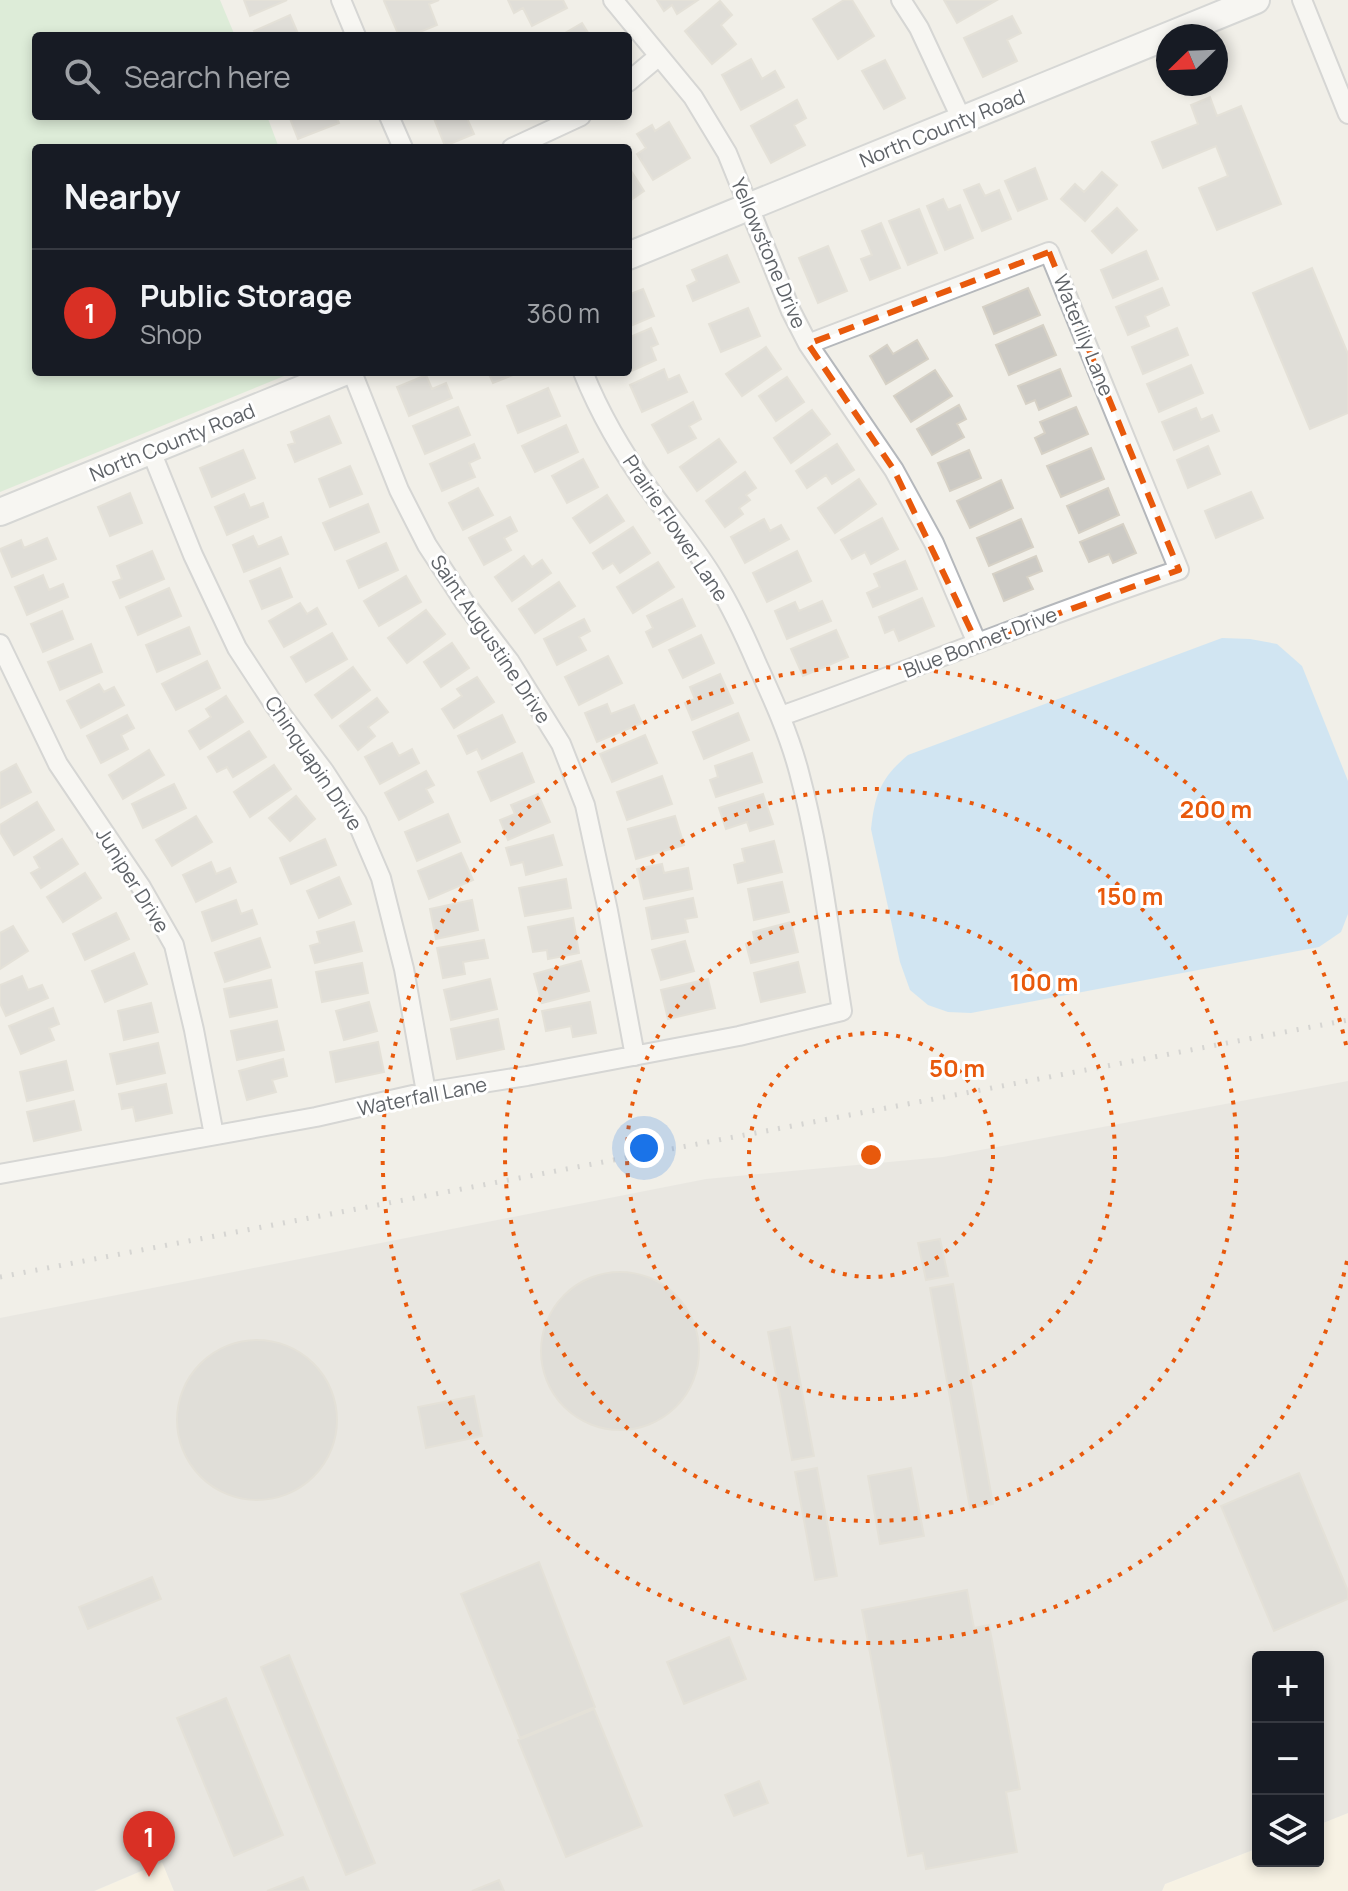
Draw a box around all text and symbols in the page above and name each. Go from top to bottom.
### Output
north arrow [1156,24,1228,96]
search box [32,32,632,120]
icon: search [60,54,104,98]
text: Search here [124,56,291,97]
street label: North County Road [855,82,1029,174]
text: Nearby [64,173,180,219]
street label: Yellowstone Drive [725,174,813,332]
street label: Waterlily Lane [1047,270,1121,400]
text: Public Storage [140,275,352,316]
text: 1 [84,295,96,331]
text: 360 m [526,295,600,331]
text: Shop [140,316,202,352]
street label: North County Road [85,396,259,488]
street label: Prairie Flower Lane [617,450,735,606]
street label: Saint Augustine Drive [425,549,557,729]
street label: Blue Bonnet Drive [899,600,1061,684]
street label: Chinquapin Drive [259,690,369,836]
text: 200 m [1180,792,1252,825]
street label: Juniper Drive [90,822,176,938]
text: 150 m [1097,879,1163,912]
text: 100 m [1010,965,1078,998]
text: 50 m [929,1051,985,1084]
street label: Waterfall Lane [355,1070,489,1122]
your location [624,1128,664,1168]
centre of rings [857,1141,885,1169]
map controls [1252,1651,1324,1867]
button: + [1252,1651,1324,1723]
button: − [1252,1723,1324,1795]
button: layers [1252,1795,1324,1867]
pin: 1 [123,1811,175,1877]

